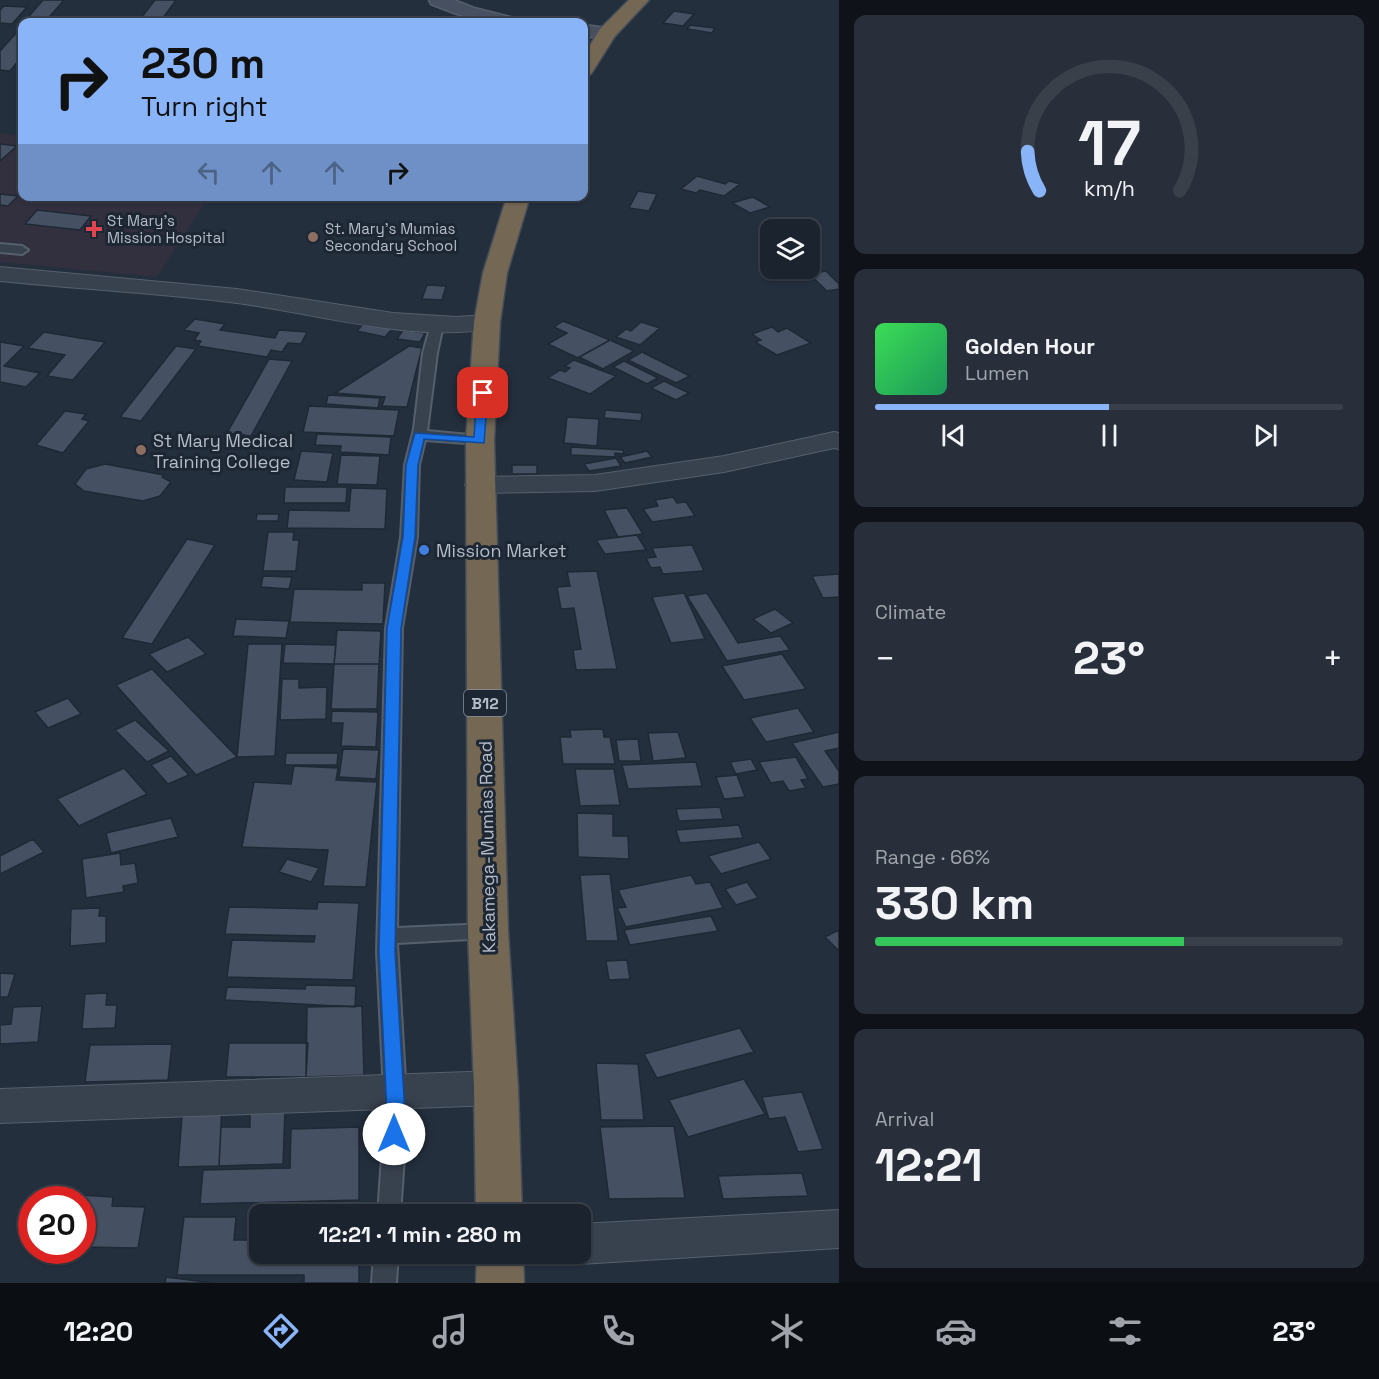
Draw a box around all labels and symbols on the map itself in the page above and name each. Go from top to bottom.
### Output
place label: St Mary's Mission Hospital [107,211,225,247]
place label: St. Mary's Mumias Secondary School [325,219,457,255]
marker: St Mary's Mission Hospital [85,220,103,238]
marker: St. Mary's Mumias Secondary School [306,230,320,244]
pin [457,367,508,418]
place label: St Mary Medical Training College [153,429,293,473]
marker: St Mary Medical Training College [134,443,148,457]
place label: Mission Market [436,539,567,562]
marker: Mission Market [417,543,431,557]
road number: B12 [464,690,506,716]
street label: Kakamega-Mumias Road [474,741,500,953]
position arrow [362,1102,426,1166]
speed limit sign: 20 [18,1186,96,1264]

